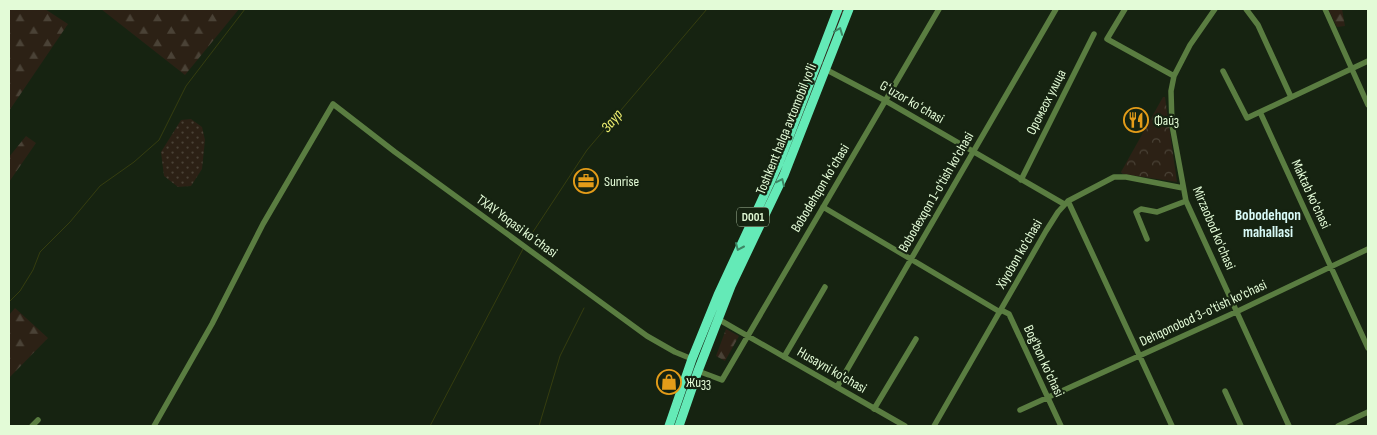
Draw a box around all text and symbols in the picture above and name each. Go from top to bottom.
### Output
one-way arrow [833,27,844,36]
street label: Toshkent halqa avtomobil yo'li [752,61,820,197]
street label: Оромгох улица [1022,67,1070,137]
street label: Gʻuzor koʻchasi [877,77,947,127]
water label: Заур [597,106,627,136]
restaurant icon: Файз [1123,107,1149,133]
place label: Файз [1154,112,1179,129]
street label: Bobodexqon 1-o'tish ko'chasi [895,129,977,255]
street label: Bobodehqon koʻchasi [787,141,853,235]
street label: Maktab ko'chasi [1288,157,1334,231]
office icon: Sunrise [573,168,599,194]
place label: Sunrise [604,173,639,190]
one-way arrow [775,178,785,187]
street label: Mirzaobod ko'chasi [1189,184,1239,272]
street label: TXAY Yoqasi koʻchasi [473,191,561,261]
district label: Bobodehqon mahallasi [1235,206,1301,242]
road number: D001 [737,208,769,226]
street label: Xiyobon ko'chasi [992,216,1046,293]
one-way arrow [735,242,745,251]
street label: Dehqonobod 3-o'tish ko'chasi [1137,276,1269,350]
street label: Bog'bon ko'chasi [1020,322,1068,400]
street label: Husayni ko'chasi [794,343,870,397]
shop icon: Жизз [656,369,682,395]
place label: Жизз [686,374,711,391]

